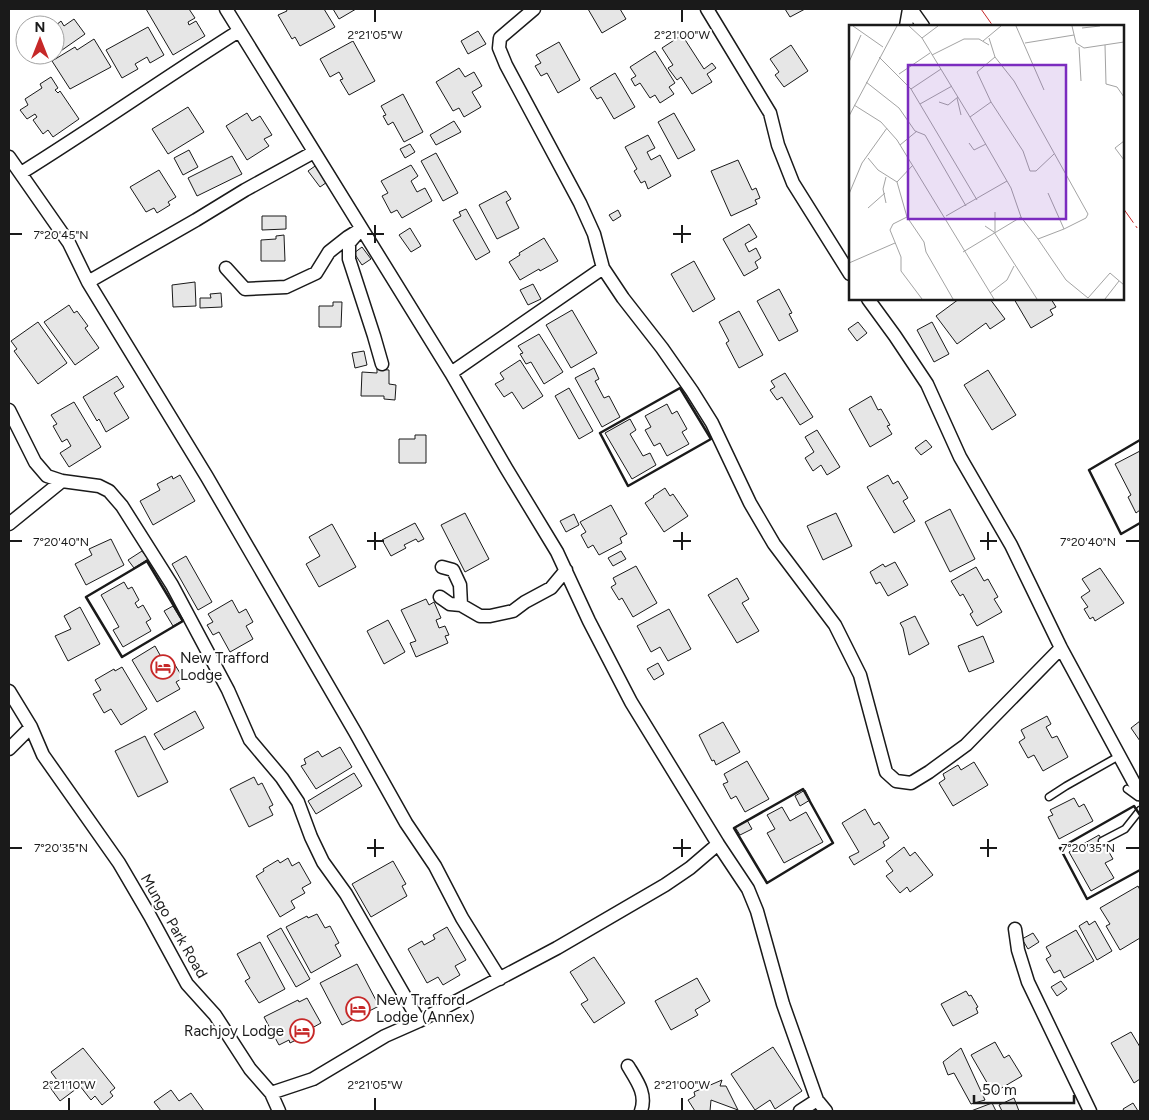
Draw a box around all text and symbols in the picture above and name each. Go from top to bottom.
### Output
north arrow [15,15,65,65]
text: N [35,19,45,36]
inset map [849,25,1124,300]
text: 2°21'05"W [347,28,403,42]
text: 2°21'00"W [654,28,710,42]
text: 7°20'45"N [33,228,89,242]
text: 7°20'40"N [33,535,89,549]
text: 7°20'40"N [1060,535,1116,549]
place label: New Trafford Lodge [180,649,269,684]
hotel icon: New Trafford Lodge [150,654,176,680]
text: 7°20'35"N [34,841,88,855]
text: 7°20'35"N [1061,841,1115,855]
street label: Mungo Park Road [137,871,211,981]
place label: New Trafford Lodge (Annex) [376,991,475,1026]
hotel icon: New Trafford Lodge (Annex) [345,996,371,1022]
hotel icon: Rachjoy Lodge [289,1018,315,1044]
place label: Rachjoy Lodge [184,1022,284,1040]
scale bar [974,1072,1074,1104]
text: 2°21'10"W [42,1078,96,1092]
text: 2°21'05"W [347,1078,403,1092]
text: 2°21'00"W [654,1078,710,1092]
text: 50 m [982,1081,1017,1099]

